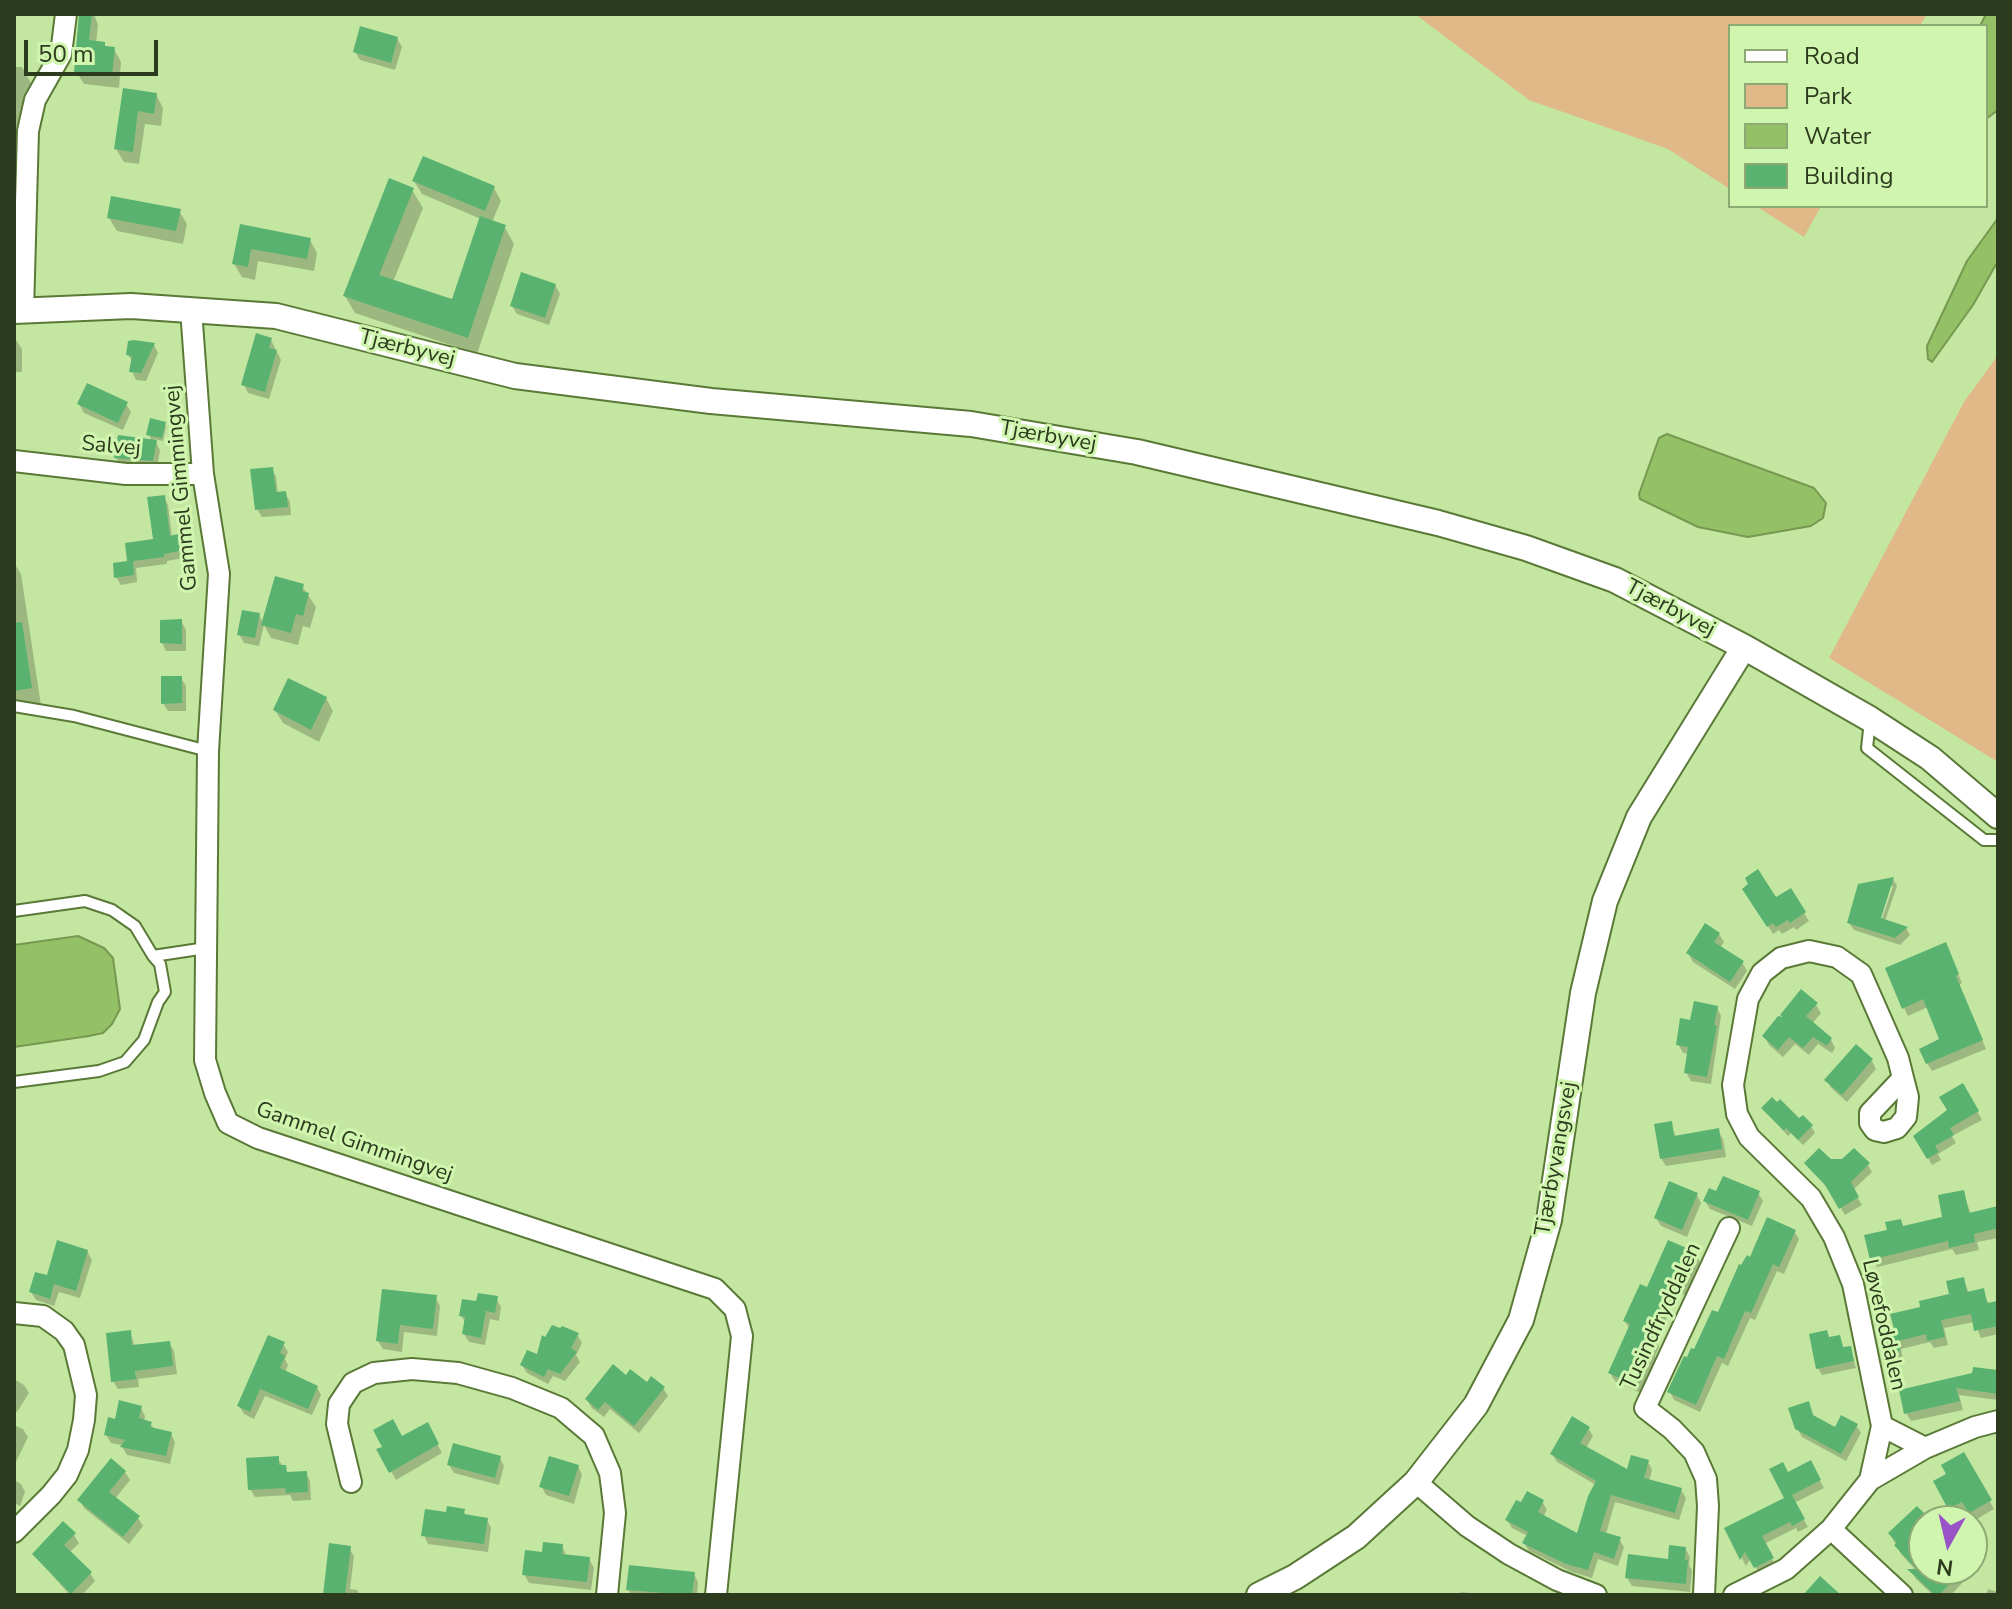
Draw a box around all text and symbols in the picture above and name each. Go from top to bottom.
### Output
scale bar [28,24,162,74]
legend [1728,24,1988,208]
text: 50 m [38,38,94,70]
text: Road [1804,40,1860,72]
text: Park [1804,80,1852,112]
text: Water [1804,120,1871,152]
text: Building [1804,160,1894,192]
street label: Tjærbyvej [356,324,458,374]
street label: Gammel Gimmingvej [160,384,204,592]
street label: Tjærbyvej [998,416,1098,458]
street label: Salvej [80,431,142,463]
street label: Tjærbyvej [1621,574,1719,644]
street label: Tjærbyvangsvej [1530,1080,1584,1238]
street label: Gammel Gimmingvej [252,1097,456,1189]
street label: Tusindfryddalen [1616,1239,1708,1395]
street label: Løvefoddalen [1855,1257,1911,1393]
north arrow [1908,1505,1988,1585]
text: N [1935,1551,1955,1583]

